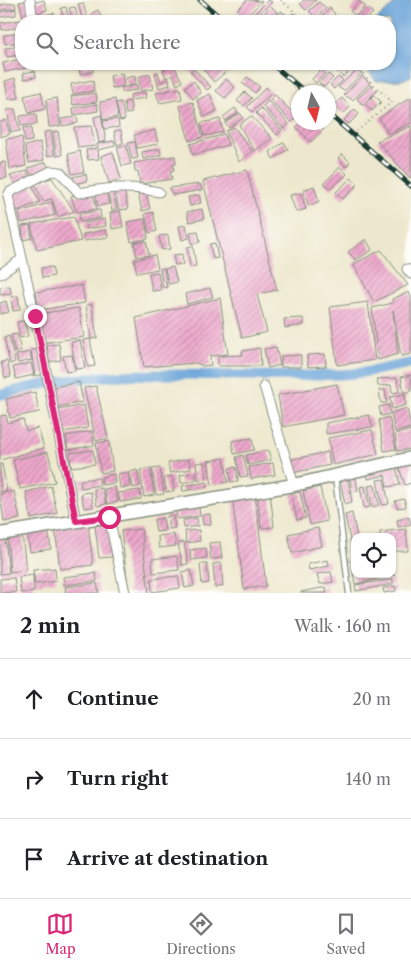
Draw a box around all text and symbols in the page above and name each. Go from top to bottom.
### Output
search box [15,15,396,70]
icon: search [33,29,61,57]
text: Search here [73,31,181,54]
north arrow [291,85,336,130]
route end [24,305,47,328]
route start [98,506,121,529]
map controls [351,533,396,578]
button: locate [351,533,396,578]
text: 2 min [20,613,80,638]
text: Walk · 160 m [294,616,391,636]
icon: ahead [20,685,48,713]
text: Continue [67,687,159,710]
text: 20 m [352,689,391,709]
icon: right [20,765,48,793]
text: Turn right [67,767,168,790]
text: 140 m [346,769,391,789]
icon: arrive [20,845,48,873]
text: Arrive at destination [67,847,268,870]
tab: Map [45,910,76,958]
tab: Directions [166,910,236,958]
tab: Saved [327,910,365,958]

